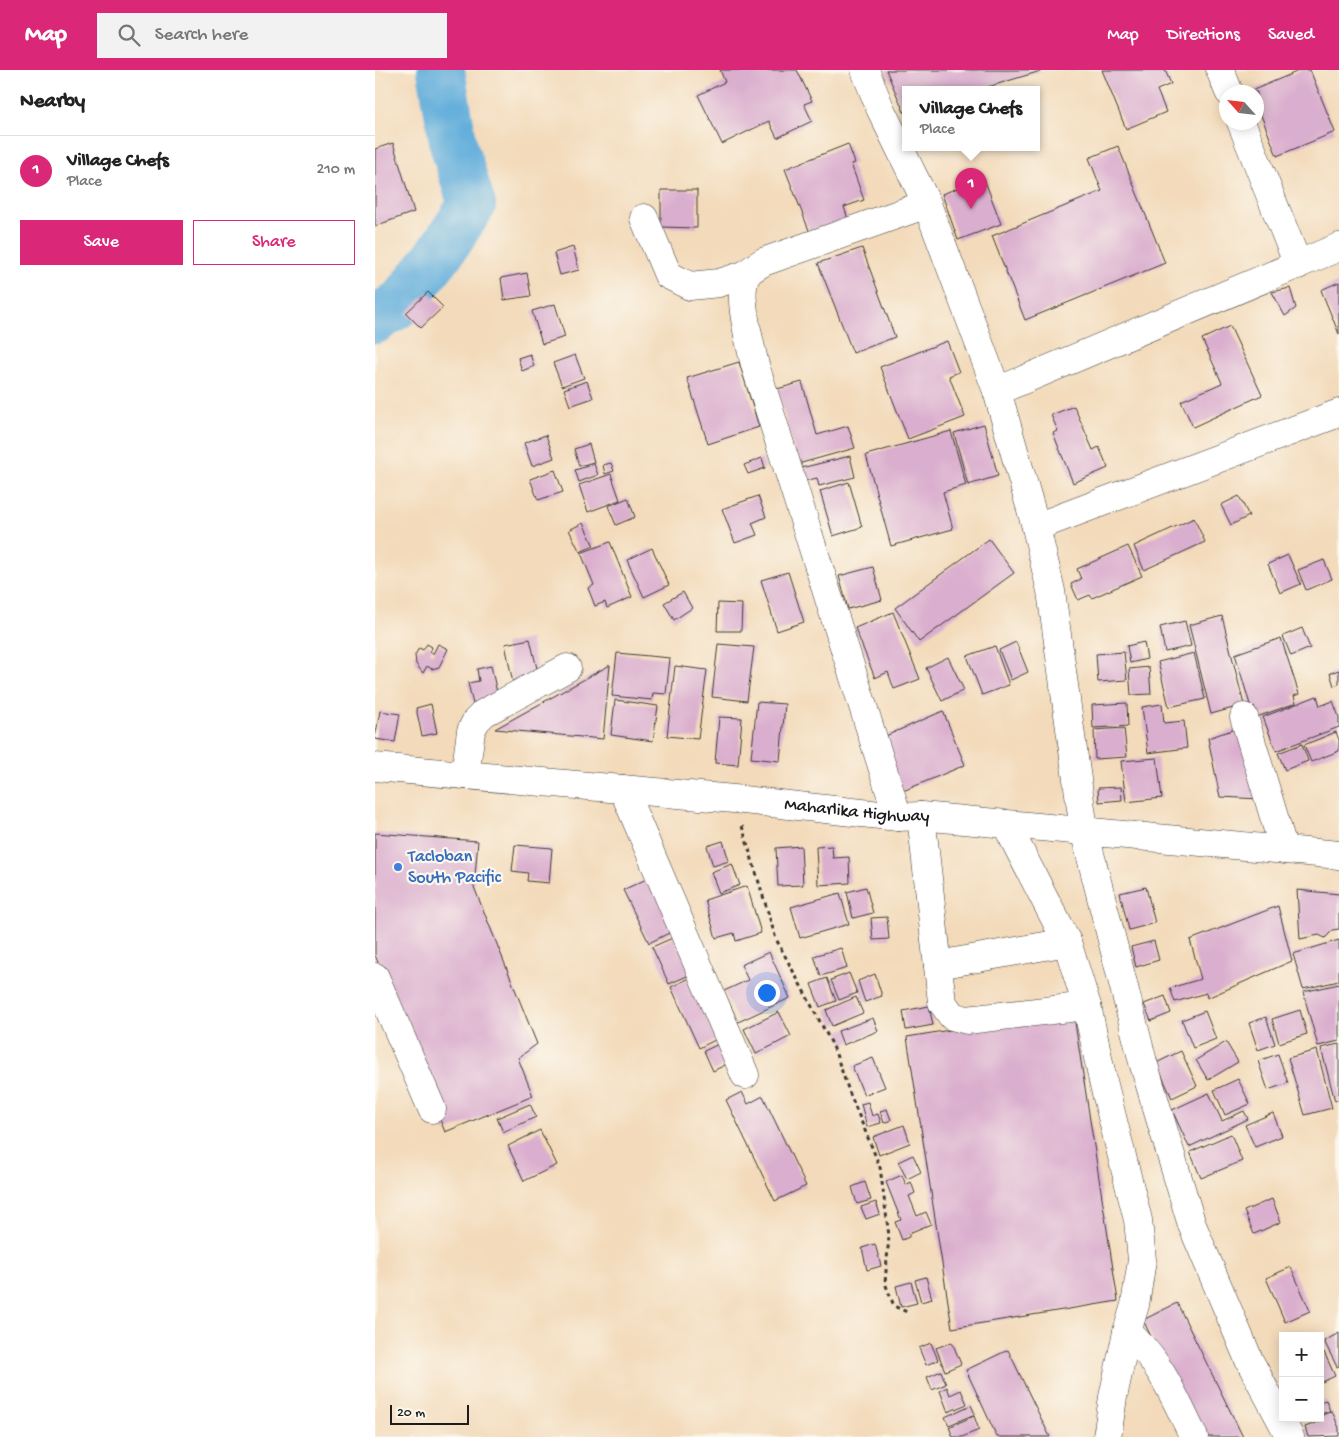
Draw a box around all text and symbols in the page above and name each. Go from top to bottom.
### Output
search box [97,13,447,58]
text: Map [25,21,67,50]
icon: search [115,21,143,49]
text: Search here [155,24,248,47]
text: Map [1107,25,1139,46]
text: Directions [1167,25,1240,46]
text: Saved [1268,25,1314,46]
north arrow [1219,85,1264,130]
popup [902,86,1040,151]
text: Nearby [20,90,85,115]
text: Village Chefs [920,98,1022,121]
text: Place [920,121,955,140]
text: Village Chefs [67,150,169,173]
text: 1 [33,161,39,180]
text: 210 m [316,161,355,180]
pin: 1 [955,168,987,209]
text: Place [67,173,102,192]
button: Save [20,220,183,265]
button: Share [193,220,355,265]
street label: Maharlika Highway [783,794,930,828]
place label: Tacloban South Pacific [407,847,502,889]
marker: Tacloban South Pacific [392,861,404,873]
your location [754,980,780,1006]
map controls [1279,1332,1324,1422]
button: + [1279,1332,1324,1377]
button: − [1279,1377,1324,1422]
scale bar [390,1402,469,1425]
text: 20 m [397,1405,425,1422]

